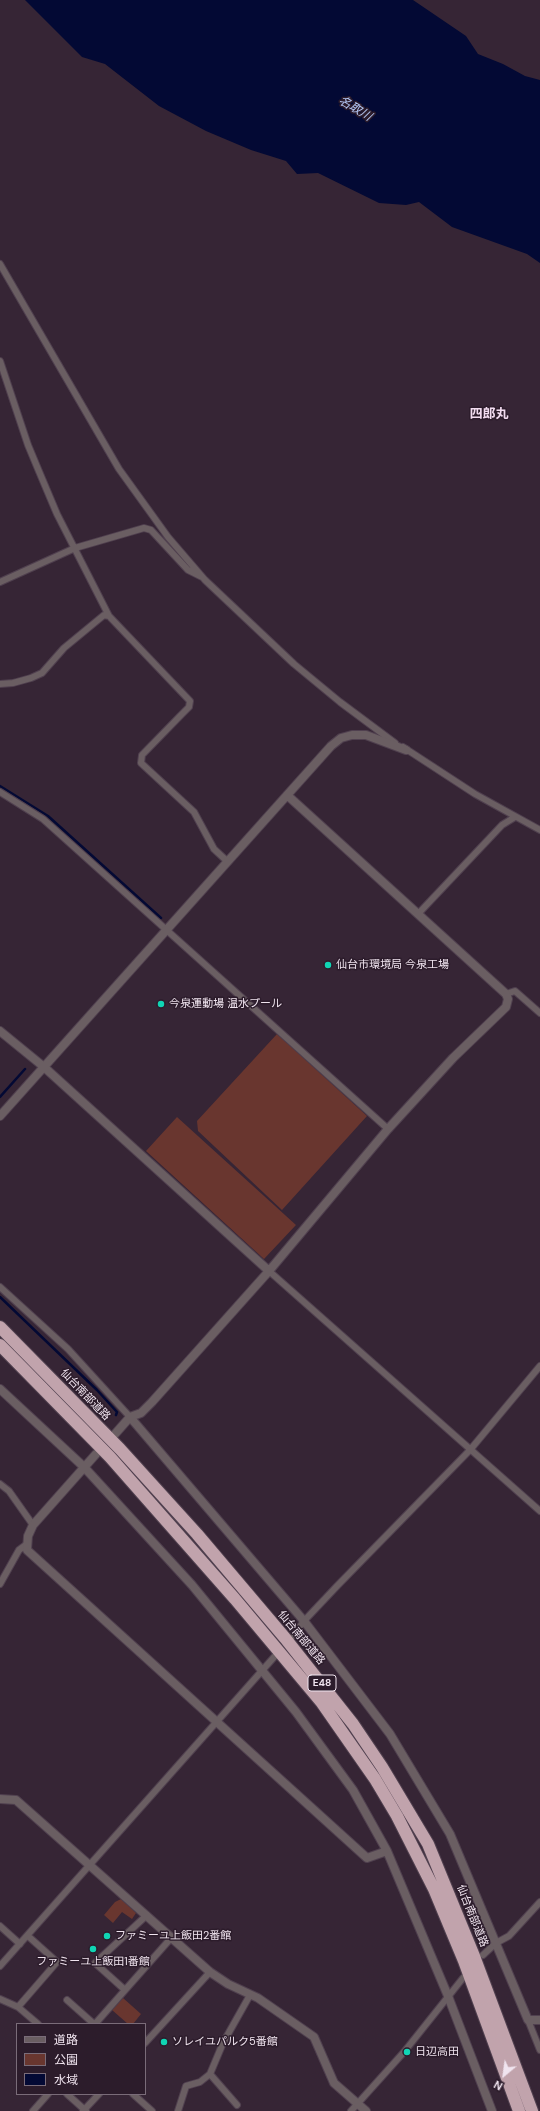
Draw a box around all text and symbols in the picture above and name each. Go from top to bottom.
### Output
water label: 名取川 [336,94,374,124]
district label: 四郎丸 [470,407,508,423]
place label: 仙台市環境局 今泉工場 [336,958,449,972]
marker: 仙台市環境局 今泉工場 [323,960,333,970]
place label: 今泉運動場 温水プール [169,997,282,1011]
marker: 今泉運動場 温水プール [156,999,166,1009]
street label: 仙台南部道路 [57,1367,113,1423]
street label: 仙台南部道路 [275,1608,327,1668]
road number: E48 [308,1675,336,1691]
street label: 仙台南部道路 [454,1883,490,1949]
place label: ファミーユ上飯田2番館 [115,1929,231,1943]
marker: ファミーユ上飯田2番館 [102,1931,112,1941]
marker: ファミーユ上飯田1番館 [88,1944,98,1954]
place label: ファミーユ上飯田1番館 [36,1955,150,1969]
legend [16,2023,146,2095]
text: 道路 [54,2032,78,2048]
place label: ソレイユパルク5番館 [172,2035,278,2049]
marker: ソレイユパルク5番館 [159,2037,169,2047]
place label: 日辺高田 [415,2045,459,2059]
marker: 日辺高田 [402,2047,412,2057]
text: 公園 [54,2052,78,2068]
north arrow [484,2055,524,2095]
text: 水域 [54,2072,78,2088]
text: N [491,2077,505,2094]

